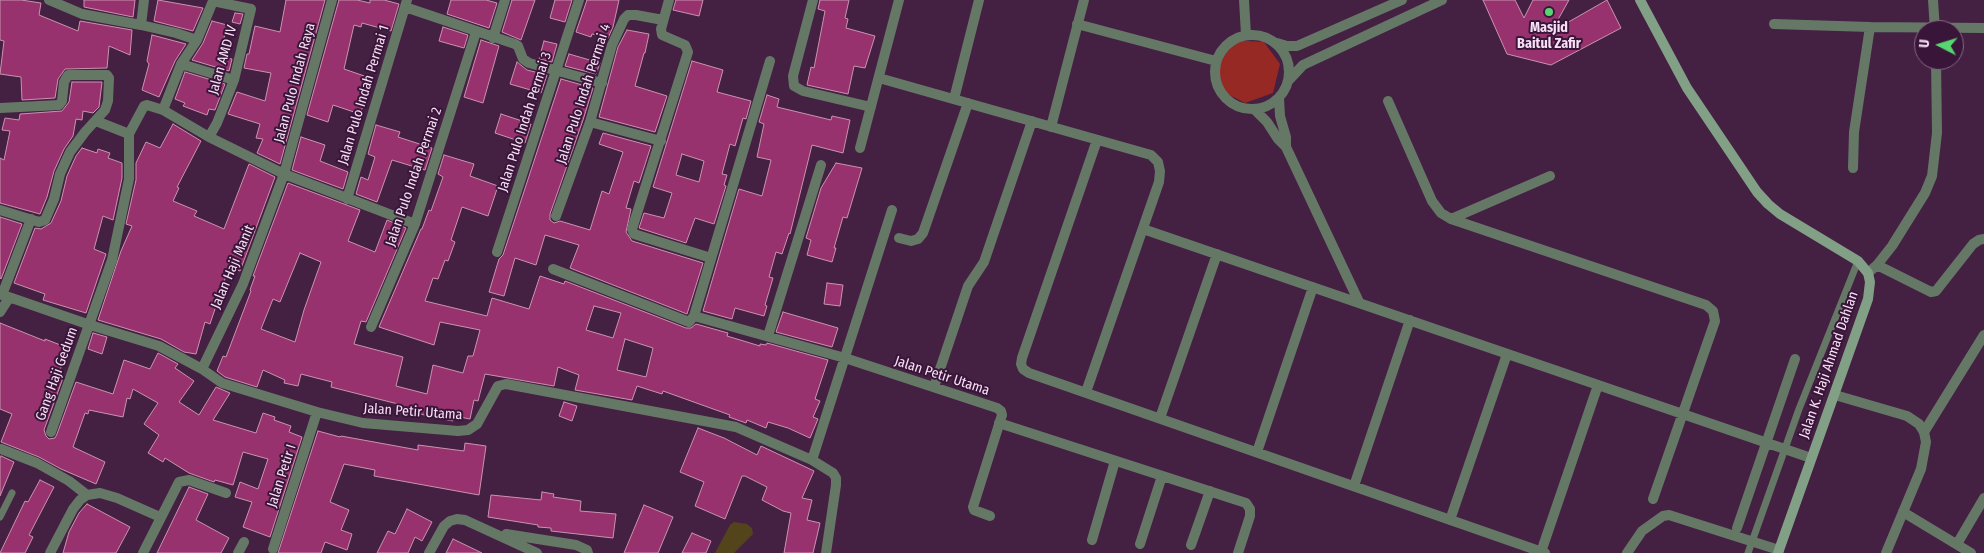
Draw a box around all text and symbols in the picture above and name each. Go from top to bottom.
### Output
marker: Masjid Baitul Zafir [1543,6,1555,18]
place label: Masjid Baitul Zafir [1517,20,1581,52]
north arrow [1914,20,1964,70]
street label: Jalan Pulo Indah Raya [271,21,319,145]
street label: Jalan Pulo Indah Permai 4 [553,22,615,166]
street label: Jalan AMD IV [205,23,241,97]
street label: Jalan Pulo Indah Permai 1 [335,23,393,167]
text: U [1916,39,1933,49]
street label: Jalan Pulo Indah Permai 3 [494,50,556,194]
street label: Jalan Pulo Indah Permai 2 [382,105,446,249]
street label: Jalan Haji Manit [208,223,258,311]
street label: Jalan K. Haji Ahmad Dahlan [1796,289,1862,441]
street label: Gang Haji Gedum [32,325,82,423]
street label: Jalan Petir Utama [892,353,992,399]
street label: Jalan Petir Utama [363,400,463,424]
street label: Jalan Petir I [264,442,300,510]

